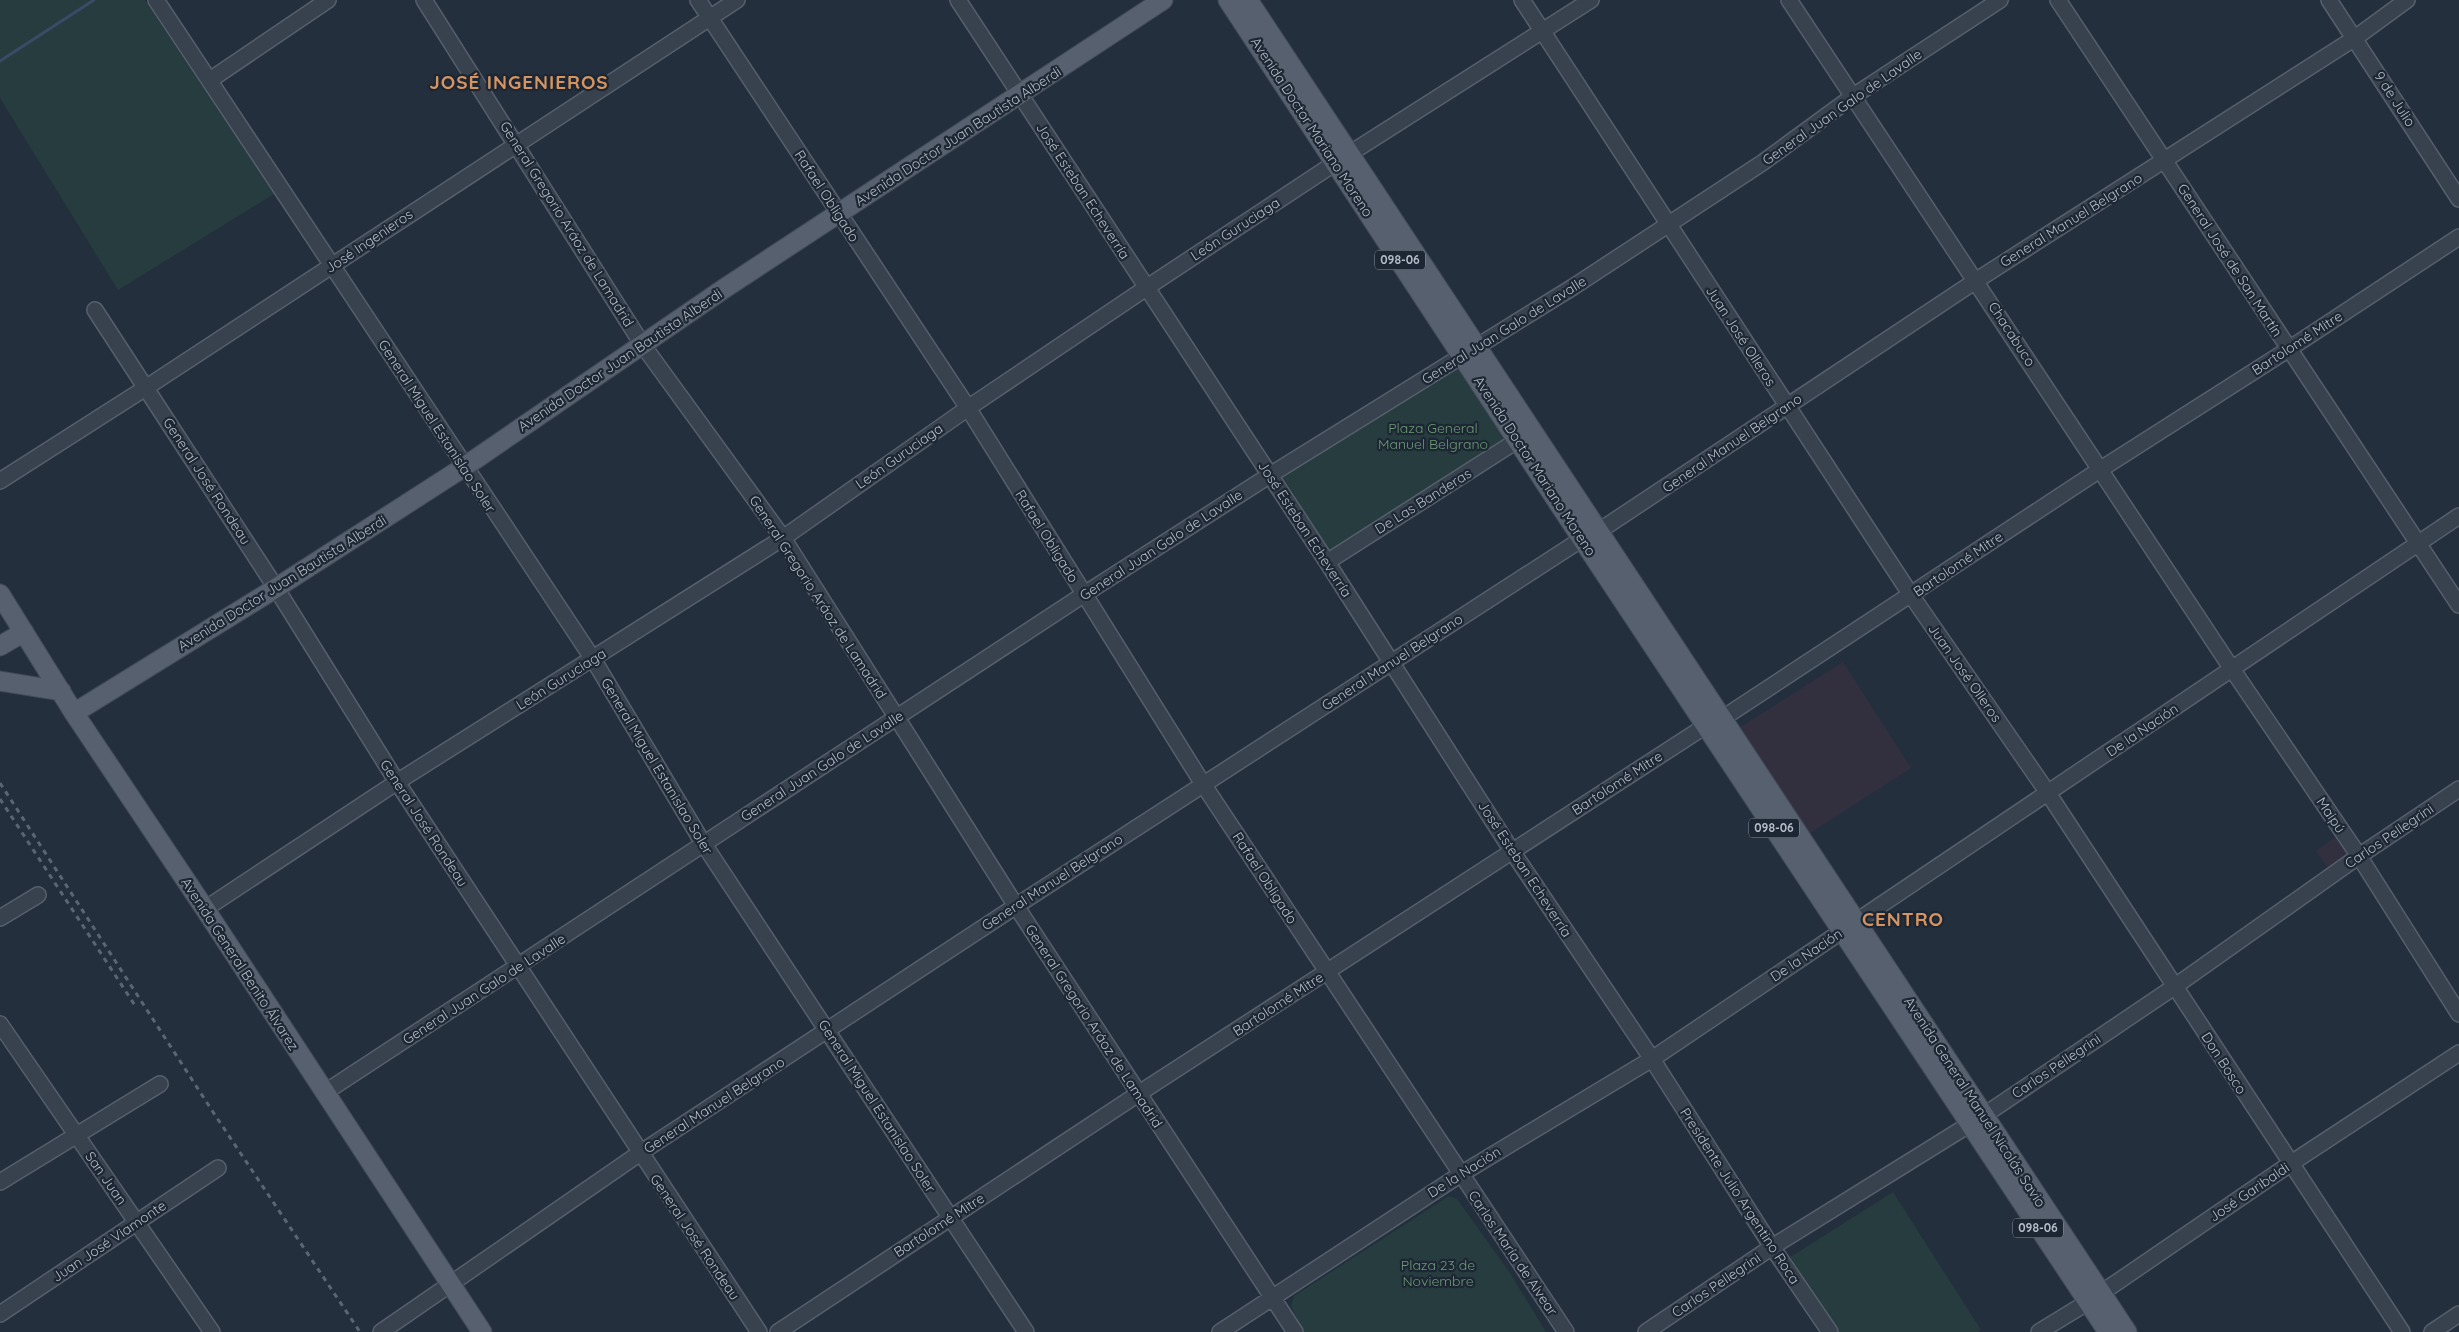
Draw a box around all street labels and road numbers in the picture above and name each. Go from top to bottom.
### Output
street label: Avenida Doctor Mariano Moreno [1247,34,1377,220]
street label: General Juan Galo de Lavalle [1759,45,1925,169]
street label: Avenida Doctor Juan Bautista Alberdi [851,62,1065,210]
street label: 9 de Julio [2370,68,2420,130]
street label: General Gregorio Aráoz de Lamadrid [496,118,638,330]
street label: José Esteban Echeverría [1032,119,1134,263]
street label: Rafael Obligado [791,147,863,245]
street label: General Manuel Belgrano [1996,169,2146,271]
street label: General José de San Martín [2174,180,2286,340]
street label: León Guruciaga [1187,193,1283,265]
street label: José Ingenieros [322,205,416,277]
road number: 098-06 [1375,250,1425,270]
street label: General Juan Galo de Lavalle [1418,272,1590,388]
street label: Juan José Olleros [1702,282,1780,390]
street label: Avenida Doctor Juan Bautista Alberdi [514,285,726,435]
street label: Chacabuco [1984,298,2040,370]
street label: Bartolomé Mitre [2248,307,2346,379]
street label: General Miguel Estanislao Soler [374,336,500,516]
street label: Avenida Doctor Mariano Moreno [1470,373,1600,559]
street label: General Manuel Belgrano [1659,390,1805,496]
street label: General José Rondeau [159,414,255,548]
street label: León Guruciaga [852,419,946,493]
street label: José Esteban Echeverría [1254,457,1356,601]
street label: De Las Banderas [1371,464,1475,538]
street label: Rafael Obligado [1011,486,1083,586]
street label: General Juan Galo de Lavalle [1076,486,1246,604]
street label: General Gregorio Aráoz de Lamadrid [745,492,891,702]
street label: Avenida Doctor Juan Bautista Alberdi [174,511,390,655]
street label: Bartolomé Mitre [1910,527,2006,601]
street label: General Manuel Belgrano [1318,610,1466,714]
street label: Juan José Olleros [1924,620,2006,726]
street label: León Guruciaga [513,644,609,714]
street label: General Miguel Estanislao Soler [597,675,717,858]
street label: De la Nación [2103,699,2181,761]
street label: General Juan Galo de Lavalle [737,707,907,825]
street label: Bartolomé Mitre [1568,747,1666,819]
street label: General José Rondeau [376,756,472,890]
street label: Maipú [2312,794,2350,836]
street label: José Esteban Echeverría [1474,797,1576,941]
street label: Carlos Pellegrini [2341,800,2437,872]
road number: 098-06 [1749,818,1799,838]
street label: Rafael Obligado [1229,829,1301,927]
street label: General Manuel Belgrano [978,830,1126,934]
street label: Avenida General Benito Álvarez [177,874,303,1054]
street label: General Gregorio Aráoz de Lamadrid [1021,921,1167,1131]
street label: De la Nación [1767,924,1845,986]
street label: General Juan Galo de Lavalle [399,930,569,1048]
street label: Bartolomé Mitre [1229,968,1327,1040]
street label: Avenida General Manuel Nicolás Savio [1900,993,2050,1211]
street label: General Miguel Estanislao Soler [814,1016,940,1196]
street label: Don Bosco [2197,1029,2251,1097]
street label: Carlos Pellegrini [2008,1030,2104,1102]
street label: General Manuel Belgrano [640,1053,788,1157]
street label: Presidente Julio Argentino Roca [1676,1104,1804,1288]
street label: De la Nación [1424,1142,1504,1202]
street label: San Juan [81,1148,131,1208]
street label: José Garibaldi [2205,1159,2293,1225]
street label: General José Rondeau [646,1171,744,1303]
street label: Carlos María de Alvear [1464,1187,1562,1319]
street label: Bartolomé Mitre [890,1189,988,1261]
street label: Juan José Viamonte [48,1196,170,1286]
road number: 098-06 [2013,1218,2063,1238]
street label: Carlos Pellegrini [1668,1249,1764,1321]

